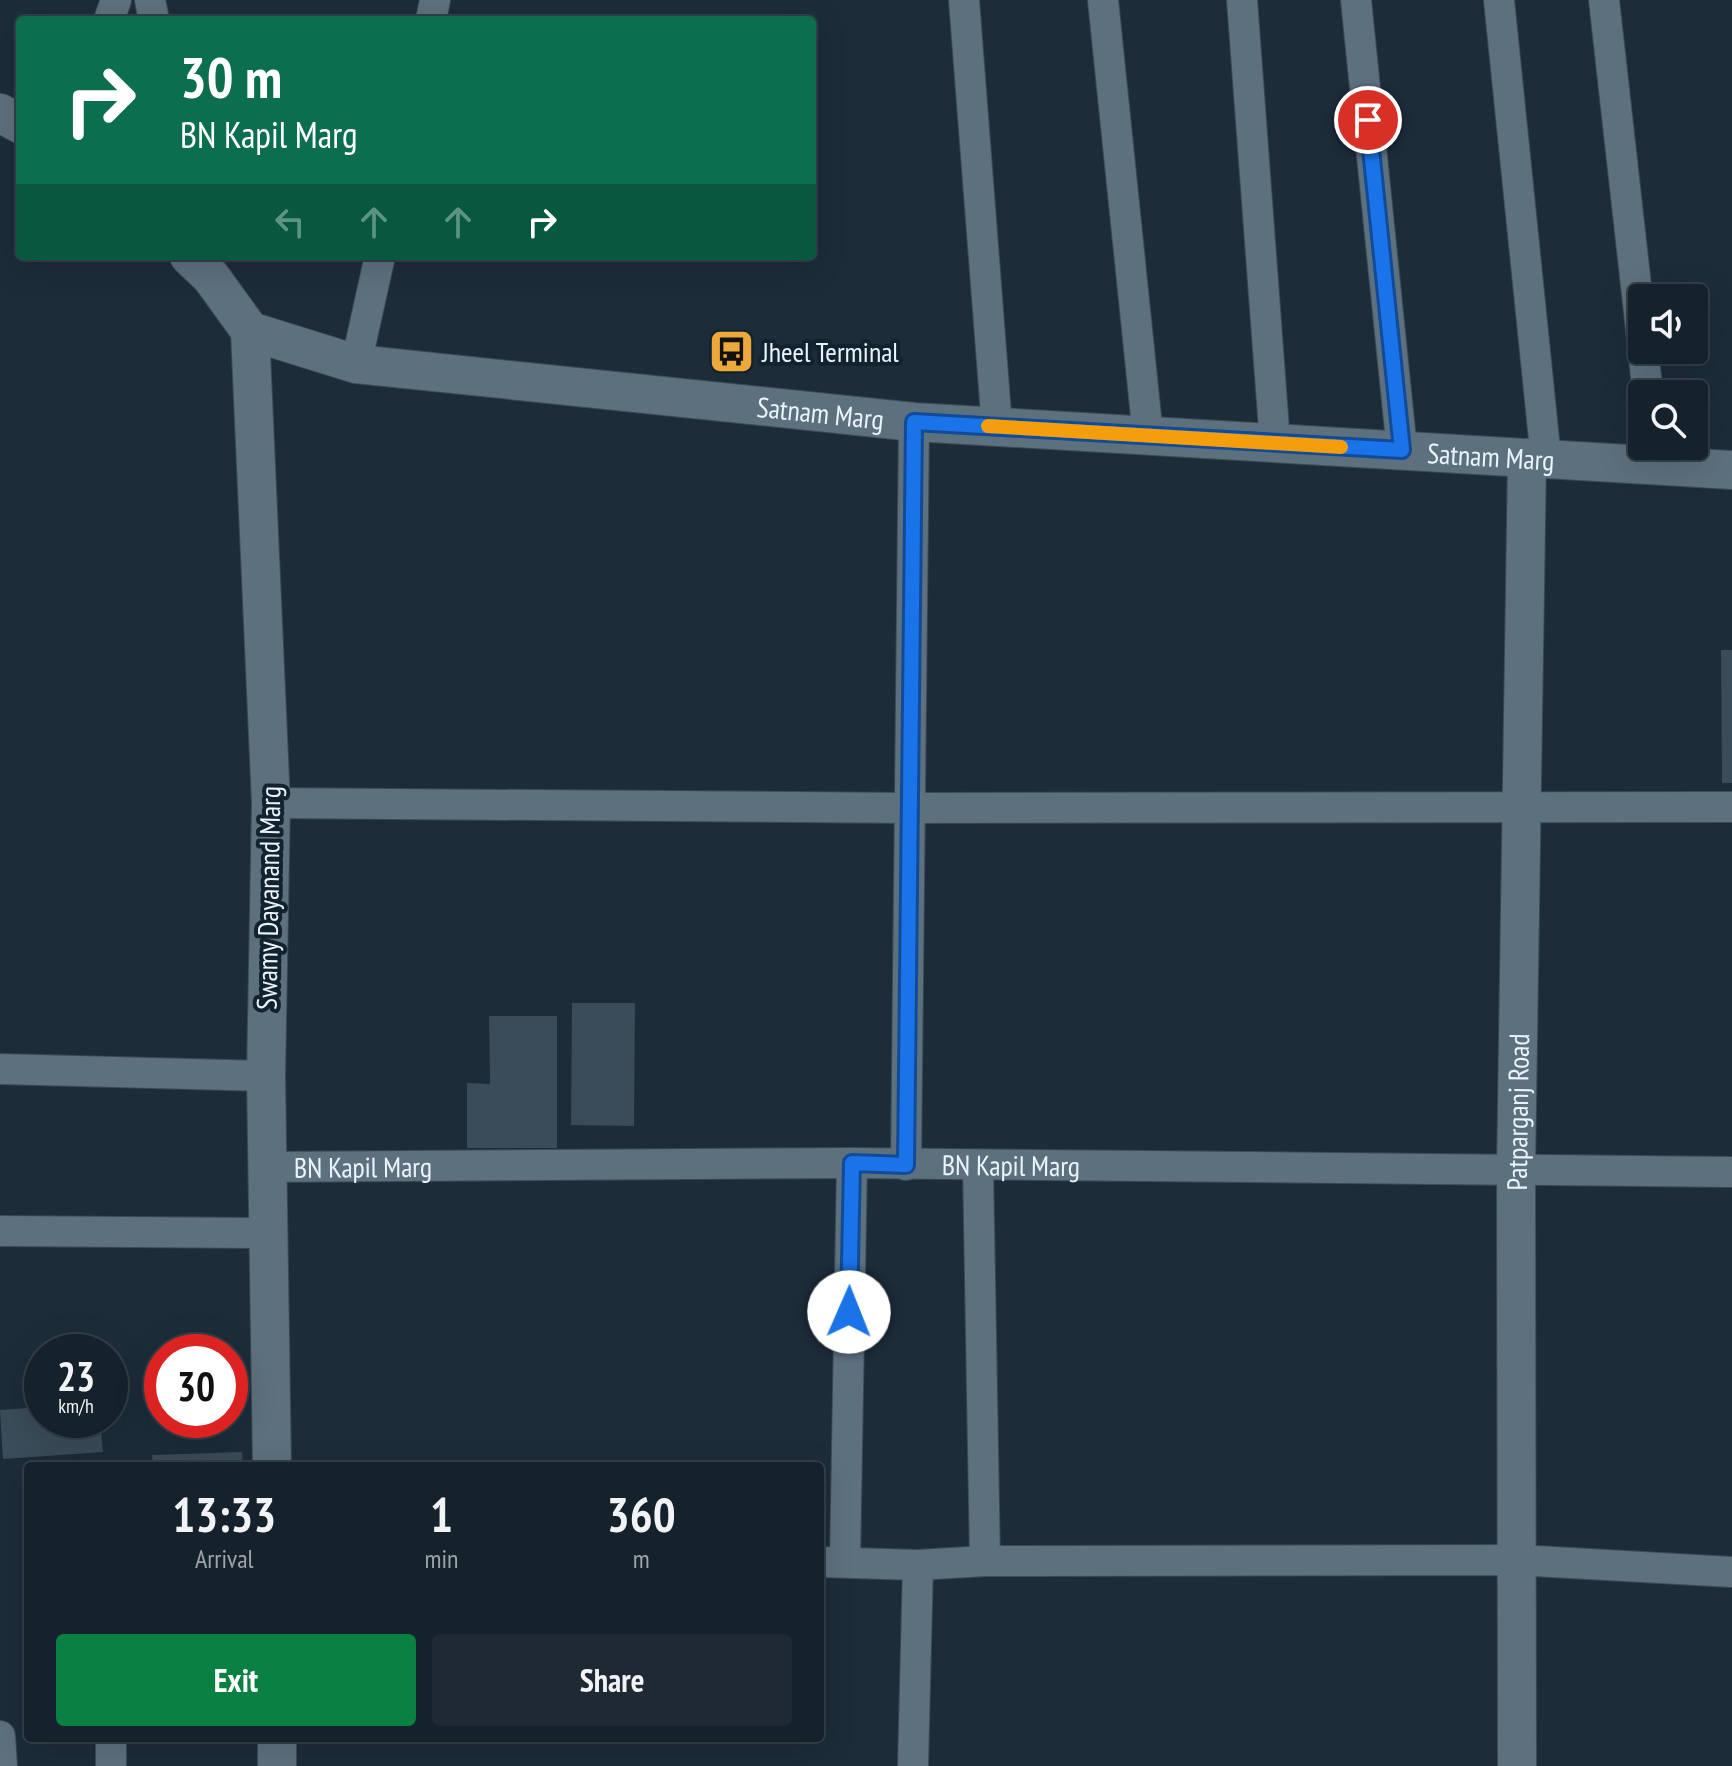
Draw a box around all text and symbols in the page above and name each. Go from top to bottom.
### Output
text: 30 m [180,41,282,113]
icon: right [48,48,152,152]
pin [1334,86,1402,154]
icon: arrive [1346,98,1390,142]
text: BN Kapil Marg [180,111,358,158]
icon: left [268,200,312,244]
icon: ahead [352,200,396,244]
icon: ahead [436,200,480,244]
icon: right [520,200,564,244]
map controls [1628,284,1708,460]
button: sound [1628,284,1708,364]
bus stop icon: Jheel Terminal [707,327,755,375]
place label: Jheel Terminal [761,333,899,370]
button: search [1628,380,1708,460]
street label: Satnam Marg [755,387,886,437]
street label: Satnam Marg [1426,434,1556,478]
street label: Swamy Dayanand Marg [248,786,288,1010]
street label: Patparganj Road [1497,1033,1537,1191]
street label: BN Kapil Marg [942,1145,1080,1184]
street label: BN Kapil Marg [294,1147,432,1185]
position arrow [807,1270,891,1354]
speed limit sign: 30 [144,1334,248,1438]
text: 23 [57,1350,95,1402]
text: km/h [58,1393,94,1419]
text: 13:33 [172,1483,276,1545]
text: 1 [430,1483,453,1545]
text: 360 [607,1483,676,1545]
text: Arrival [195,1542,254,1575]
text: min [424,1542,458,1575]
text: m [633,1542,650,1575]
button: Exit [56,1634,416,1726]
button: Share [432,1634,792,1726]

